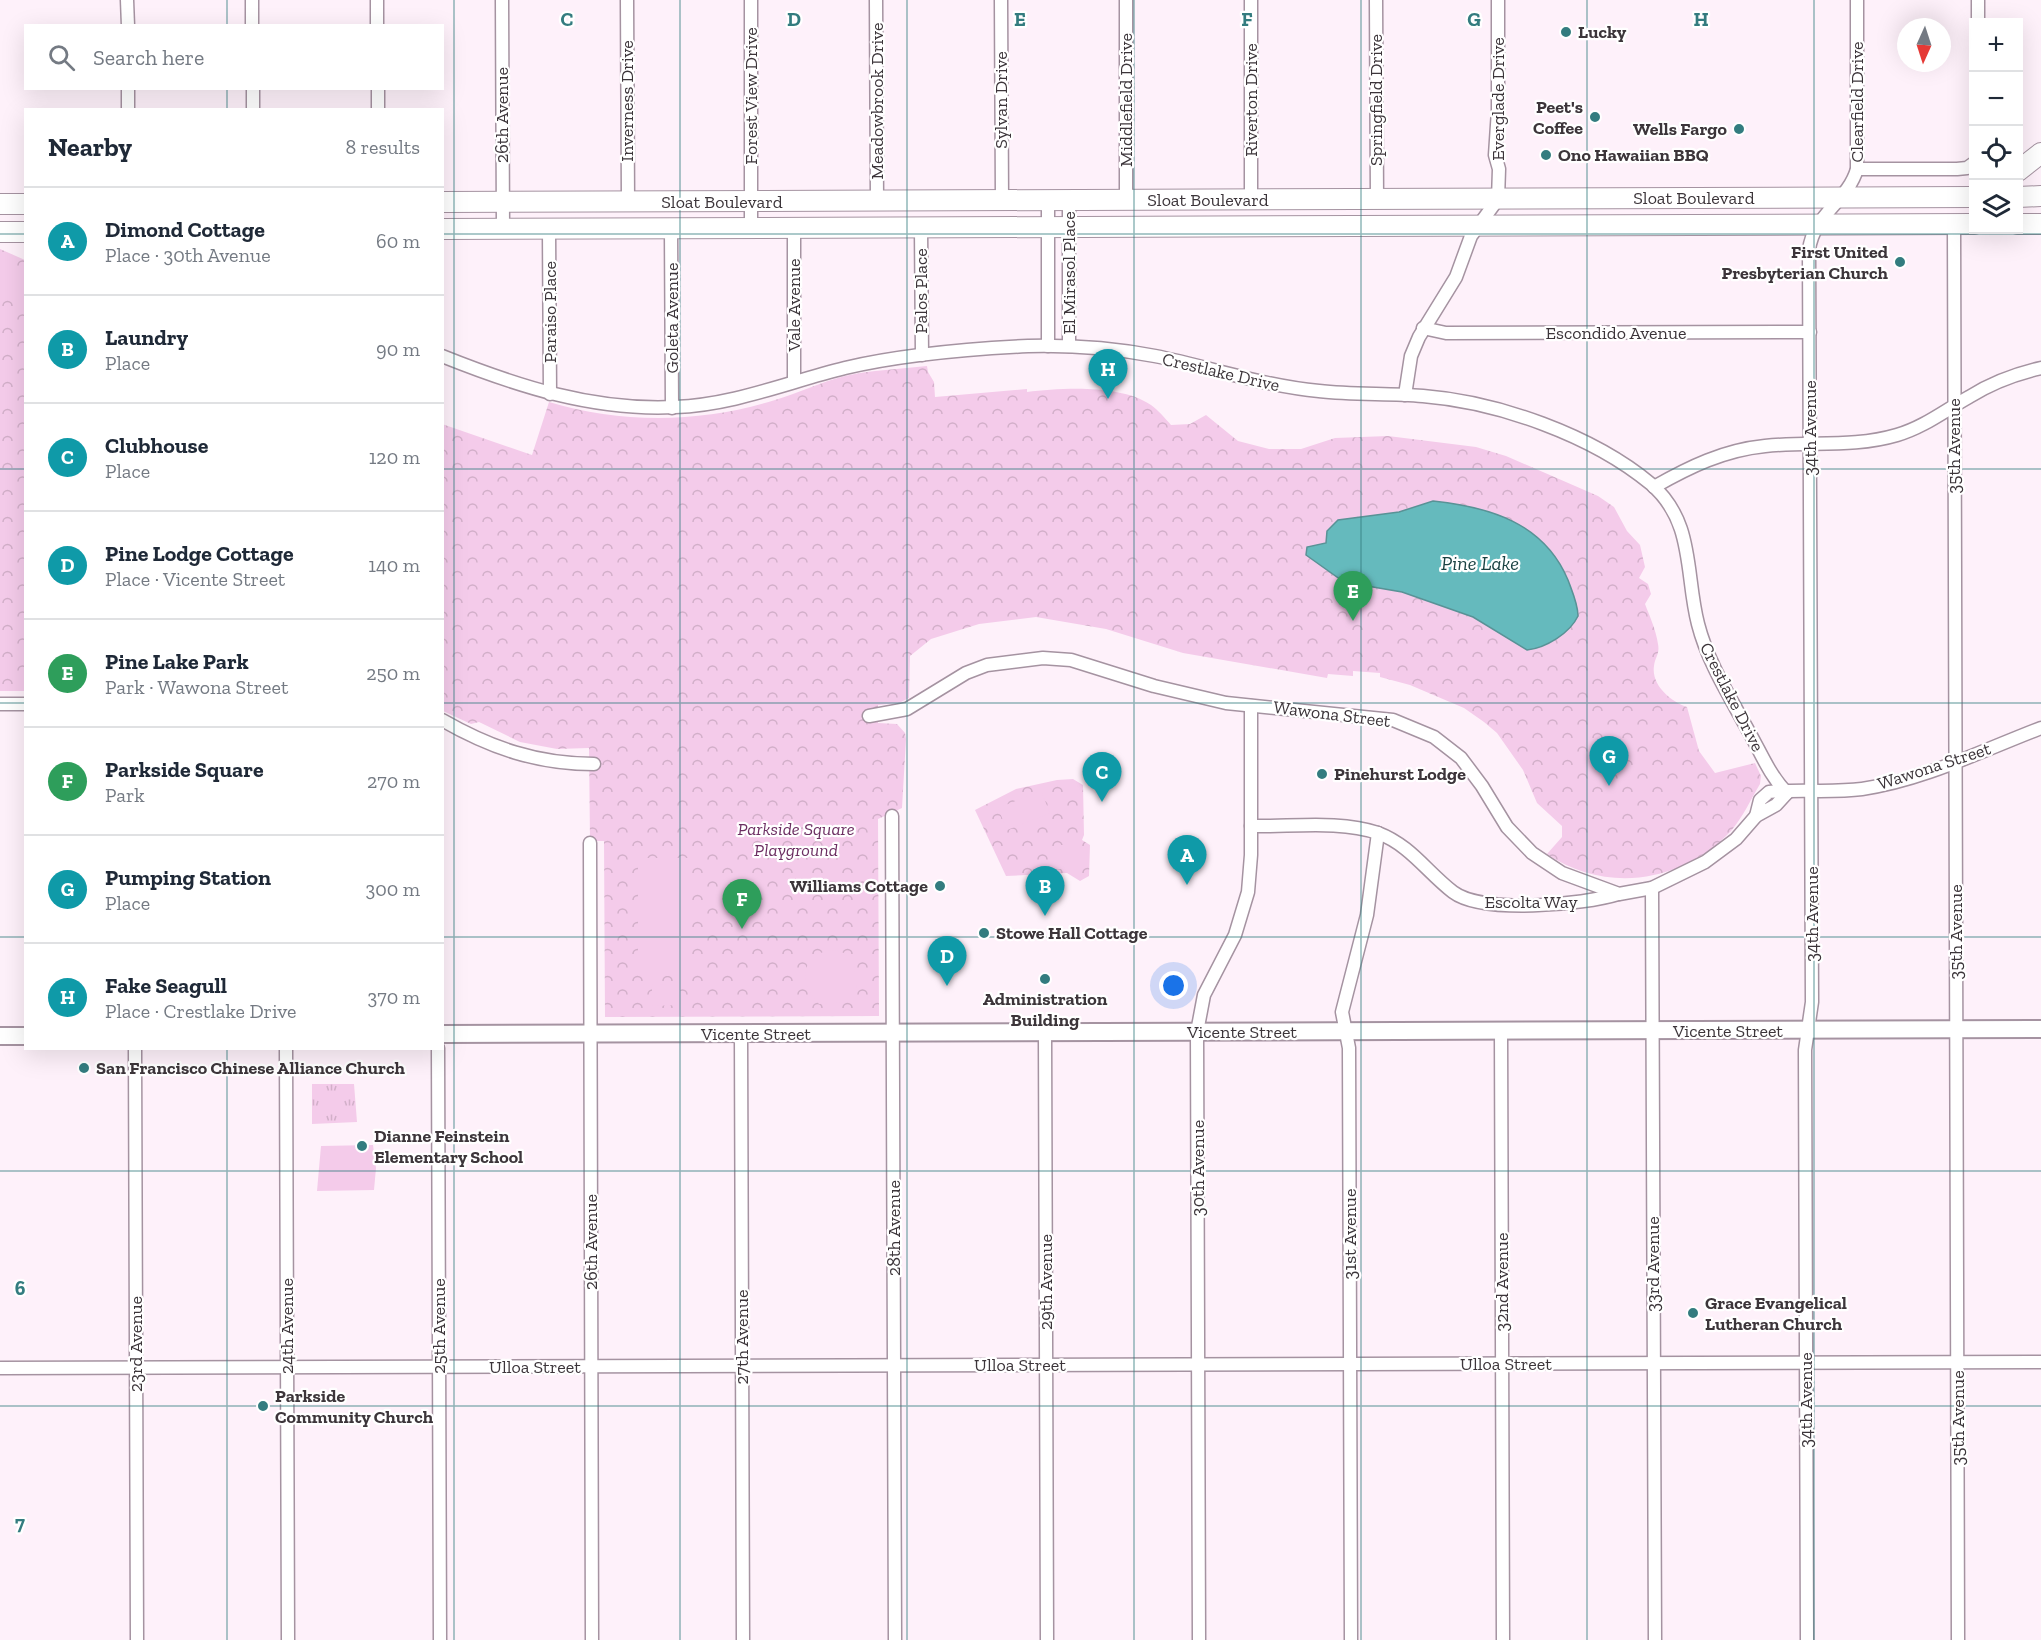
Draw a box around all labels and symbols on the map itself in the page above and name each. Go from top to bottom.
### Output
text: C [561,7,574,31]
text: D [787,7,801,31]
text: E [1014,7,1026,31]
text: F [1241,7,1253,31]
text: G [1467,7,1481,31]
text: H [1693,7,1709,31]
north arrow [1897,18,1951,72]
place label: Lucky [1578,21,1627,43]
street label: Meadowbrook Drive [866,23,888,179]
marker: Lucky [1559,25,1573,39]
street label: Forest View Drive [740,27,762,165]
street label: Middlefield Drive [1115,33,1137,167]
street label: Springfield Drive [1365,34,1387,166]
street label: Everglade Drive [1487,37,1509,161]
street label: Inverness Drive [616,40,638,162]
street label: Clearfield Drive [1846,42,1868,162]
street label: Riverton Drive [1240,43,1262,157]
street label: Sylvan Drive [990,51,1012,149]
street label: 26th Avenue [491,67,513,163]
place label: Peet's Coffee [1533,96,1583,139]
marker: Peet's Coffee [1588,110,1602,124]
place label: Wells Fargo [1633,118,1728,140]
marker: Wells Fargo [1732,122,1746,136]
place label: Ono Hawaiian BBQ [1558,144,1709,166]
marker: Ono Hawaiian BBQ [1539,148,1553,162]
street label: Sloat Boulevard [1633,187,1755,209]
street label: Sloat Boulevard [1147,189,1269,211]
street label: Sloat Boulevard [661,191,783,213]
street label: El Mirasol Place [1058,211,1080,335]
place label: First United Presbyterian Church [1721,241,1889,284]
street label: Palos Place [910,248,932,334]
marker: First United Presbyterian Church [1893,255,1907,269]
street label: Vale Avenue [783,258,805,353]
street label: Paraiso Place [539,261,561,363]
street label: Goleta Avenue [661,263,683,373]
street label: Escondido Avenue [1546,322,1686,344]
street label: Crestlake Drive [1160,348,1282,396]
pin: H [1088,350,1128,399]
street label: 34th Avenue [1799,380,1821,476]
street label: 35th Avenue [1943,398,1965,494]
water label: Pine Lake [1441,551,1519,575]
pin: E [1334,572,1372,621]
street label: Crestlake Drive [1695,639,1769,755]
street label: Wawona Street [1272,696,1392,732]
pin: G [1590,736,1628,786]
street label: Wawona Street [1875,737,1994,795]
pin: C [1082,752,1122,802]
place label: Pinehurst Lodge [1334,763,1466,785]
marker: Pinehurst Lodge [1315,767,1329,781]
park label: Parkside Square Playground [737,818,855,861]
pin: A [1168,836,1206,885]
pin: B [1026,866,1064,916]
street label: 34th Avenue [1801,866,1823,962]
place label: Williams Cottage [790,875,928,897]
marker: Williams Cottage [933,879,947,893]
pin: F [722,880,762,929]
street label: 35th Avenue [1945,884,1967,980]
street label: Escolta Way [1484,891,1578,913]
place label: Stowe Hall Cottage [996,922,1148,944]
marker: Stowe Hall Cottage [977,926,991,940]
pin: D [928,936,966,986]
your location [1159,971,1188,1000]
marker: Administration Building [1038,972,1052,986]
place label: Administration Building [983,988,1108,1031]
street label: Vicente Street [1672,1020,1783,1042]
street label: Vicente Street [1186,1021,1297,1043]
street label: Vicente Street [700,1023,811,1045]
place label: San Francisco Chinese Alliance Church [96,1057,405,1079]
marker: San Francisco Chinese Alliance Church [77,1061,91,1075]
street label: 30th Avenue [1187,1120,1209,1216]
place label: Dianne Feinstein Elementary School [374,1125,523,1168]
marker: Dianne Feinstein Elementary School [355,1139,369,1153]
street label: 28th Avenue [883,1180,905,1276]
street label: 31st Avenue [1339,1189,1361,1279]
street label: 26th Avenue [580,1194,602,1290]
street label: 33rd Avenue [1642,1216,1664,1312]
street label: 32nd Avenue [1491,1233,1513,1331]
street label: 29th Avenue [1035,1234,1057,1330]
text: 6 [15,1276,26,1300]
street label: 24th Avenue [276,1278,298,1374]
street label: 25th Avenue [428,1278,450,1374]
street label: 27th Avenue [731,1290,753,1384]
place label: Grace Evangelical Lutheran Church [1705,1292,1847,1335]
street label: 23rd Avenue [125,1296,147,1392]
marker: Grace Evangelical Lutheran Church [1686,1306,1700,1320]
street label: 34th Avenue [1795,1352,1817,1448]
street label: Ulloa Street [1460,1353,1552,1375]
street label: Ulloa Street [974,1354,1066,1376]
street label: Ulloa Street [489,1356,581,1378]
street label: 35th Avenue [1947,1370,1969,1466]
place label: Parkside Community Church [275,1385,434,1428]
marker: Parkside Community Church [256,1399,270,1413]
text: 7 [15,1511,25,1535]

